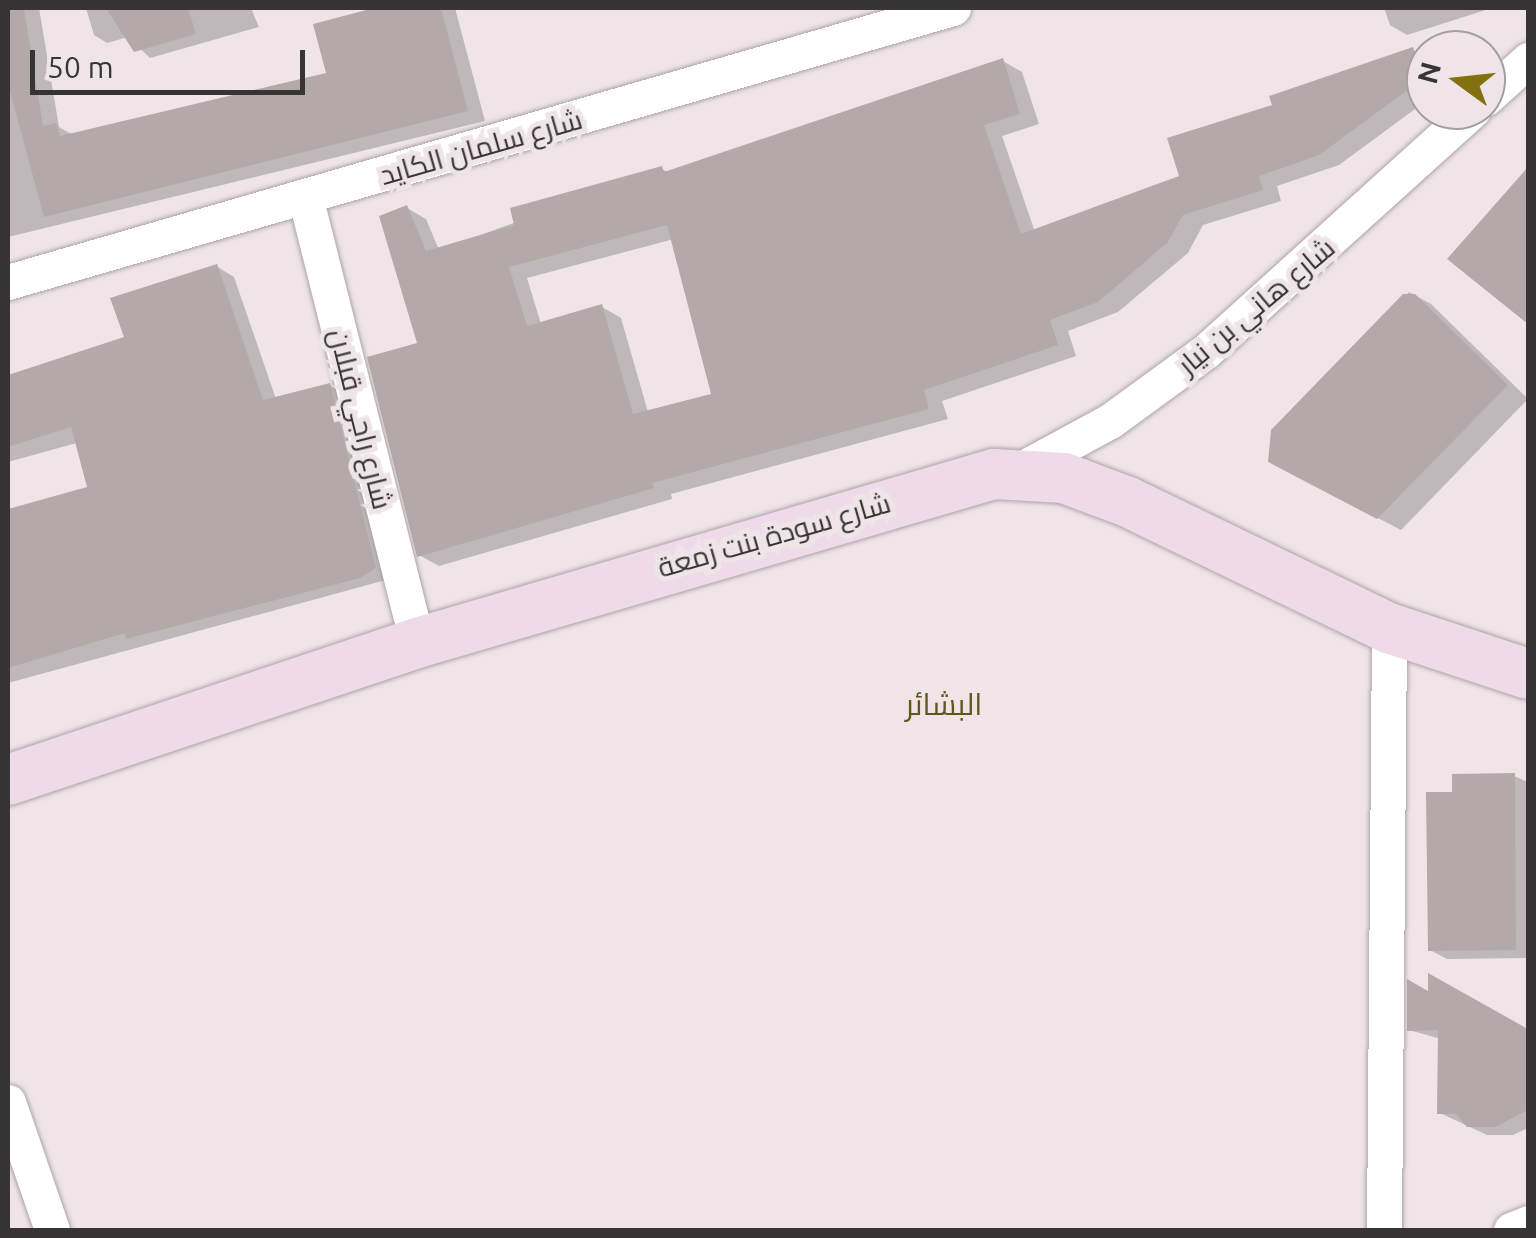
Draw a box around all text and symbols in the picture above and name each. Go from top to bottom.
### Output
scale bar [35,30,310,92]
north arrow [1406,30,1506,130]
text: 50 m [47,50,114,84]
text: N [1411,59,1446,87]
street label: شارع سلمان الكايد [376,102,586,192]
street label: شارع هاني بن نيار [1171,231,1341,381]
street label: شارع راجي قبلان [322,325,400,513]
street label: شارع سودة بنت زمعة [654,486,894,584]
district label: البشائر [906,686,982,722]

